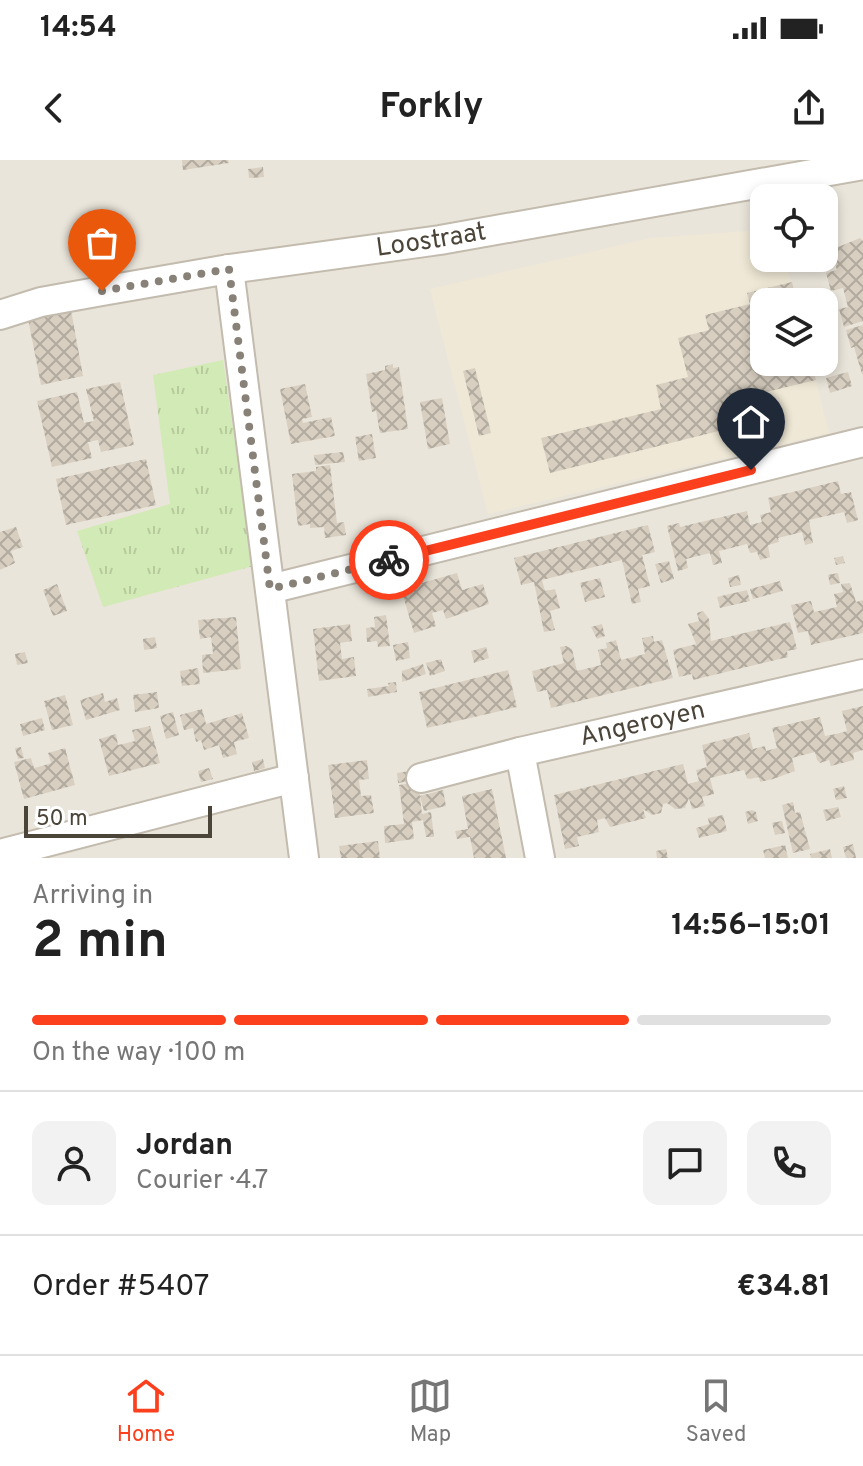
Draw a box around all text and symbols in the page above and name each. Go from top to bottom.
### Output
text: 14:54 [40,10,117,47]
text: Forkly [380,85,483,131]
icon: back [32,86,76,130]
icon: share [787,86,831,130]
map controls [750,184,838,376]
button: locate [750,184,838,272]
pin [68,209,136,291]
street label: Loostraat [374,216,489,265]
icon: bag [80,221,124,265]
button: layers [750,288,838,376]
pin [717,388,785,470]
icon: home [729,400,773,444]
courier [349,520,429,600]
icon: bike [367,538,411,582]
street label: Angeroyen [577,694,708,754]
scale bar [24,802,212,838]
text: 50 m [36,806,88,833]
text: Arriving in [32,880,153,913]
text: 14:56–15:01 [671,908,831,945]
text: 2 min [32,910,168,976]
text: On the way · 100 m [32,1037,245,1070]
button: person [32,1121,116,1205]
button: chat [643,1121,727,1205]
button: phone [747,1121,831,1205]
text: Jordan [136,1128,233,1165]
text: Courier · 4.7 [136,1165,268,1198]
text: Order #5407 [32,1269,209,1306]
text: €34.81 [737,1269,831,1306]
tab: Home [117,1374,175,1449]
tab: Map [408,1374,452,1449]
tab: Saved [686,1374,746,1449]

